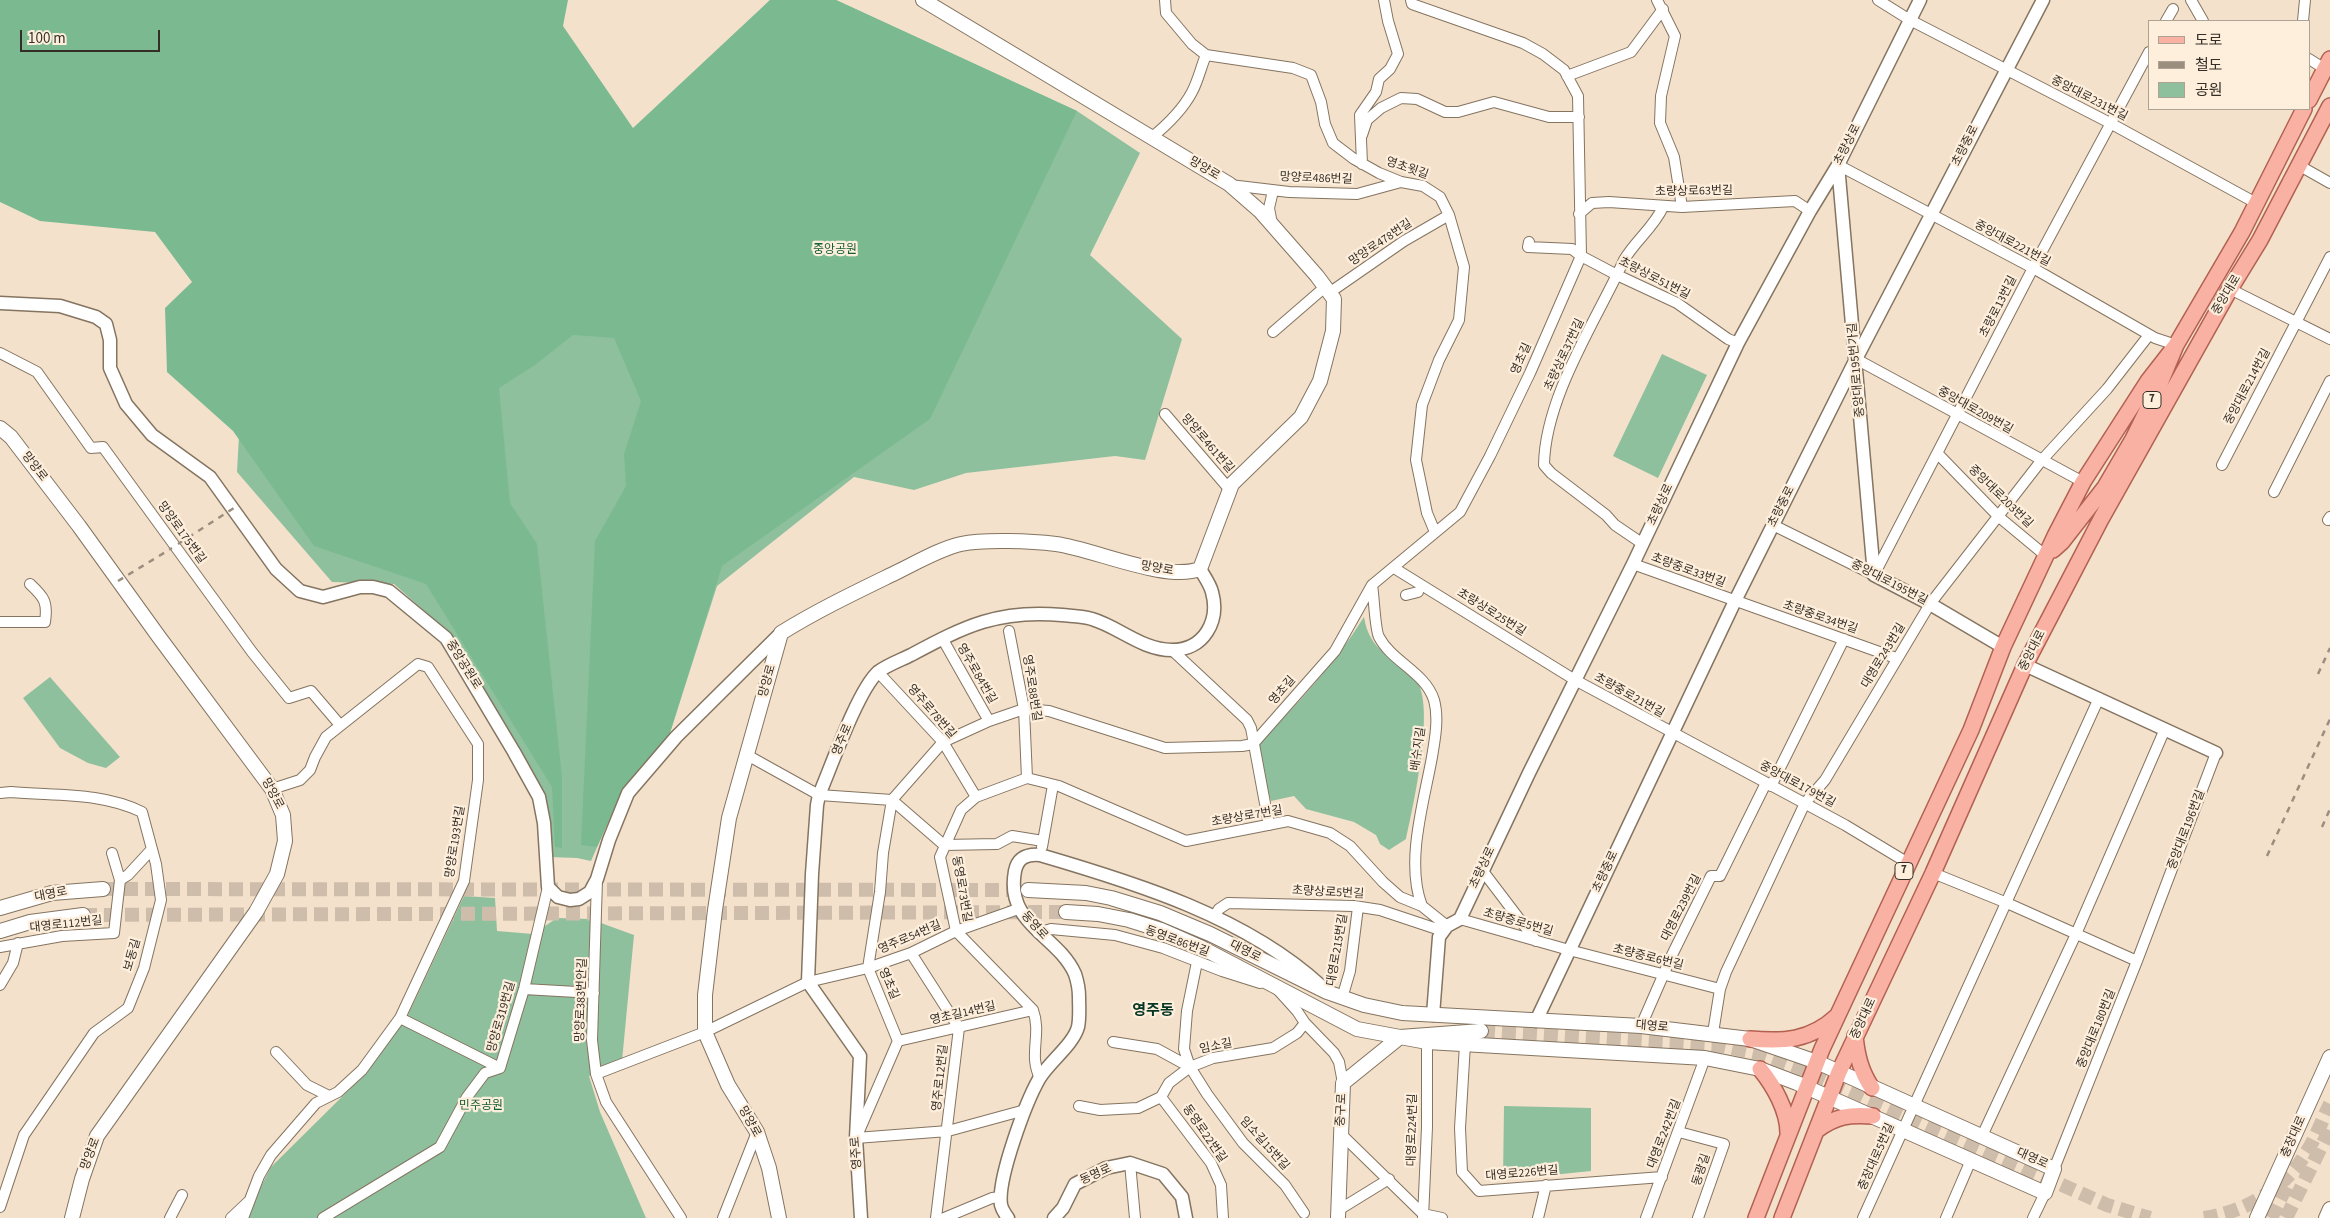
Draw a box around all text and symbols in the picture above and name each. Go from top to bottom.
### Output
scale bar [22,20,162,52]
legend [2148,20,2310,110]
text: 100 m [28,28,66,49]
text: 도로 [2195,30,2223,51]
text: 철도 [2195,55,2223,76]
street label: 중앙대로231번길 [2048,73,2130,125]
text: 공원 [2195,80,2223,101]
street label: 초량상로 [1832,122,1864,168]
street label: 초량중로 [1950,123,1982,169]
street label: 망양로 [1186,154,1222,184]
street label: 영초윗길 [1384,155,1430,183]
street label: 망양로486번길 [1279,171,1353,187]
street label: 초량상로63번길 [1655,184,1733,200]
street label: 망양로478번길 [1347,217,1415,269]
street label: 중앙대로221번길 [1971,218,2053,270]
park label: 중앙공원 [813,243,857,257]
street label: 초량상로51번길 [1616,255,1692,303]
street label: 중앙대로 [2209,272,2245,318]
street label: 초량로13번길 [1977,274,2021,340]
street label: 초량상로37번길 [1542,317,1588,393]
street label: 중앙대로195번가길 [1846,322,1868,418]
street label: 영초길 [1509,341,1535,377]
street label: 중앙대로214번길 [2222,346,2274,428]
street label: 중앙대로209번길 [1935,384,2015,438]
road number: 7 [2143,392,2161,408]
street label: 망양로461번길 [1178,412,1236,476]
street label: 망양로 [18,450,50,484]
street label: 중앙대로203번길 [1965,463,2035,531]
street label: 초량상로 [1645,482,1677,528]
street label: 초량중로 [1766,484,1798,530]
street label: 망양로175번길 [154,499,208,567]
street label: 초량중로33번길 [1649,551,1727,591]
street label: 중앙대로195번길 [1848,557,1930,609]
street label: 망양로 [1139,559,1175,579]
street label: 초량상로25번길 [1454,586,1528,640]
street label: 초량중로34번길 [1781,598,1859,638]
street label: 대영로243번길 [1859,621,1909,691]
street label: 중앙대로 [2017,628,2049,674]
street label: 중앙공원로 [442,638,484,692]
street label: 영주로84번길 [953,641,999,707]
street label: 영주로88번길 [1019,654,1043,722]
street label: 망양로 [757,663,779,699]
street label: 초량중로21번길 [1591,671,1667,721]
street label: 영초길 [1267,674,1299,708]
street label: 영주로78번길 [904,682,958,742]
street label: 영주로 [830,722,856,758]
street label: 배수지길 [1409,726,1429,772]
street label: 중앙대로179번길 [1756,759,1838,811]
street label: 망양로 [258,776,286,812]
street label: 중앙대로196번길 [2165,788,2209,872]
street label: 초량상로7번길 [1210,804,1284,830]
street label: 망양로193번길 [443,805,469,879]
street label: 초량상로 [1467,845,1499,891]
street label: 초량중로 [1590,849,1622,895]
street label: 동영로73번길 [948,855,974,923]
road number: 7 [1895,862,1913,879]
street label: 대영로239번길 [1659,872,1705,944]
street label: 초량상로5번길 [1292,884,1364,902]
street label: 대영로 [33,885,69,905]
street label: 초량중로5번길 [1481,906,1555,940]
street label: 동영로 [1018,909,1050,943]
street label: 대영로215번길 [1325,913,1351,987]
street label: 대영로112번길 [29,914,103,936]
street label: 영주로54번길 [876,918,944,958]
street label: 동영로86번길 [1143,924,1211,960]
street label: 보동길 [122,937,144,973]
street label: 대영로 [1227,938,1263,966]
street label: 초량중로6번길 [1611,942,1685,974]
street label: 망양로383번안길 [573,958,591,1042]
street label: 영초길 [875,966,901,1002]
street label: 망양로319번길 [485,980,519,1054]
street label: 중앙대로180번길 [2075,987,2119,1071]
street label: 중앙대로 [1848,996,1880,1042]
street label: 영초길14번길 [929,999,997,1029]
district label: 영주동 [1132,1003,1174,1021]
street label: 대영로 [1635,1018,1669,1036]
street label: 임소길 [1198,1037,1234,1057]
street label: 영주로12번길 [930,1044,952,1112]
street label: 중구로 [1334,1093,1350,1127]
street label: 대영로224번길 [1405,1093,1421,1167]
street label: 대영로242번길 [1645,1097,1685,1171]
park label: 민주공원 [459,1099,503,1113]
street label: 동영로22번길 [1179,1102,1229,1166]
street label: 망양로 [735,1104,763,1140]
street label: 임소길15번길 [1236,1114,1292,1174]
street label: 충장대로 [2278,1114,2310,1160]
street label: 충장대로5번길 [1856,1121,1898,1193]
street label: 망양로 [78,1136,104,1172]
street label: 영주로 [849,1136,865,1170]
street label: 대영로 [2014,1146,2050,1172]
street label: 동광길 [1690,1152,1714,1188]
street label: 동명로 [1078,1162,1114,1188]
street label: 대영로226번길 [1485,1164,1559,1184]

